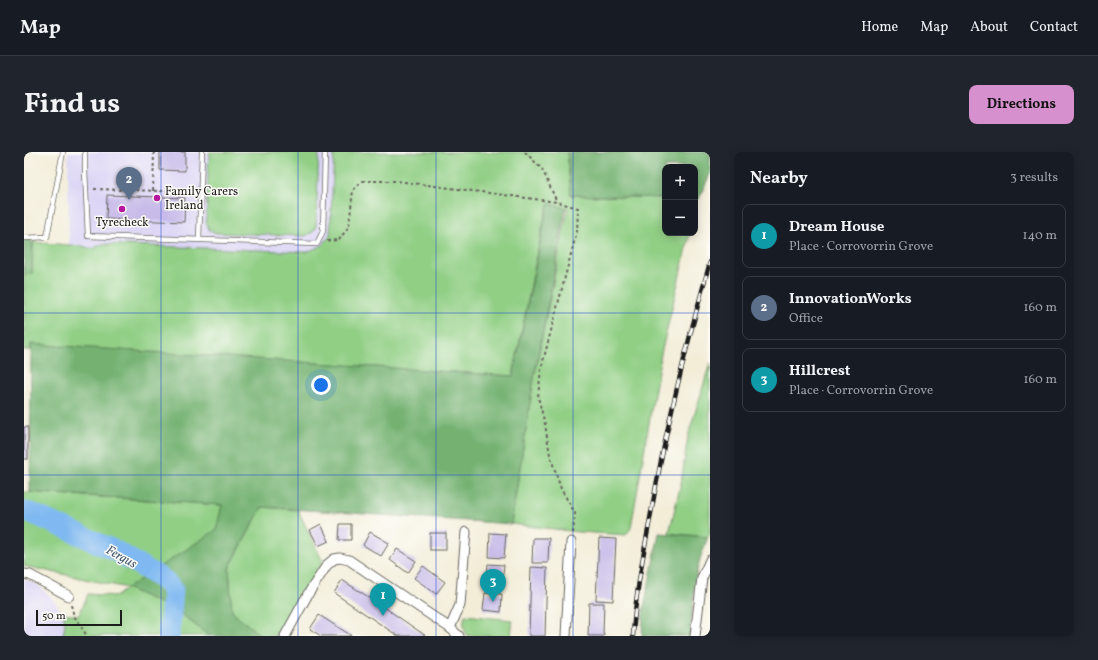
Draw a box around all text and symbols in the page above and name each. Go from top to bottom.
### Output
text: Map [20,15,61,41]
text: Home [861,18,898,37]
text: Map [920,18,948,37]
text: About [970,18,1008,37]
text: Contact [1030,18,1078,37]
text: Find us [24,85,120,124]
button: Directions [969,85,1074,124]
map controls [662,164,698,236]
button: + [662,164,698,200]
pin: 2 [116,167,142,200]
text: Nearby [750,167,808,190]
text: 3 results [1010,169,1058,187]
place label: Family Carers Ireland [165,184,238,214]
marker: Family Carers Ireland [152,193,162,203]
button: − [662,200,698,236]
marker: Tyrecheck [117,204,127,214]
place label: Tyrecheck [95,215,149,231]
text: Dream House [789,217,885,238]
text: 1 [761,227,767,245]
text: 140 m [1023,227,1057,245]
text: Place · Corrovorrin Grove [789,238,933,256]
text: InnovationWorks [789,289,912,310]
text: 2 [761,299,767,317]
text: 160 m [1023,299,1057,317]
text: Office [789,310,823,328]
text: Hillcrest [789,361,850,382]
text: 3 [761,371,767,389]
text: 160 m [1023,371,1057,389]
your location [311,375,331,395]
text: Place · Corrovorrin Grove [789,382,933,400]
water label: Fergus [102,542,140,574]
pin: 3 [480,569,506,602]
pin: 1 [370,583,396,616]
scale bar [36,608,122,627]
text: 50 m [42,609,66,624]

